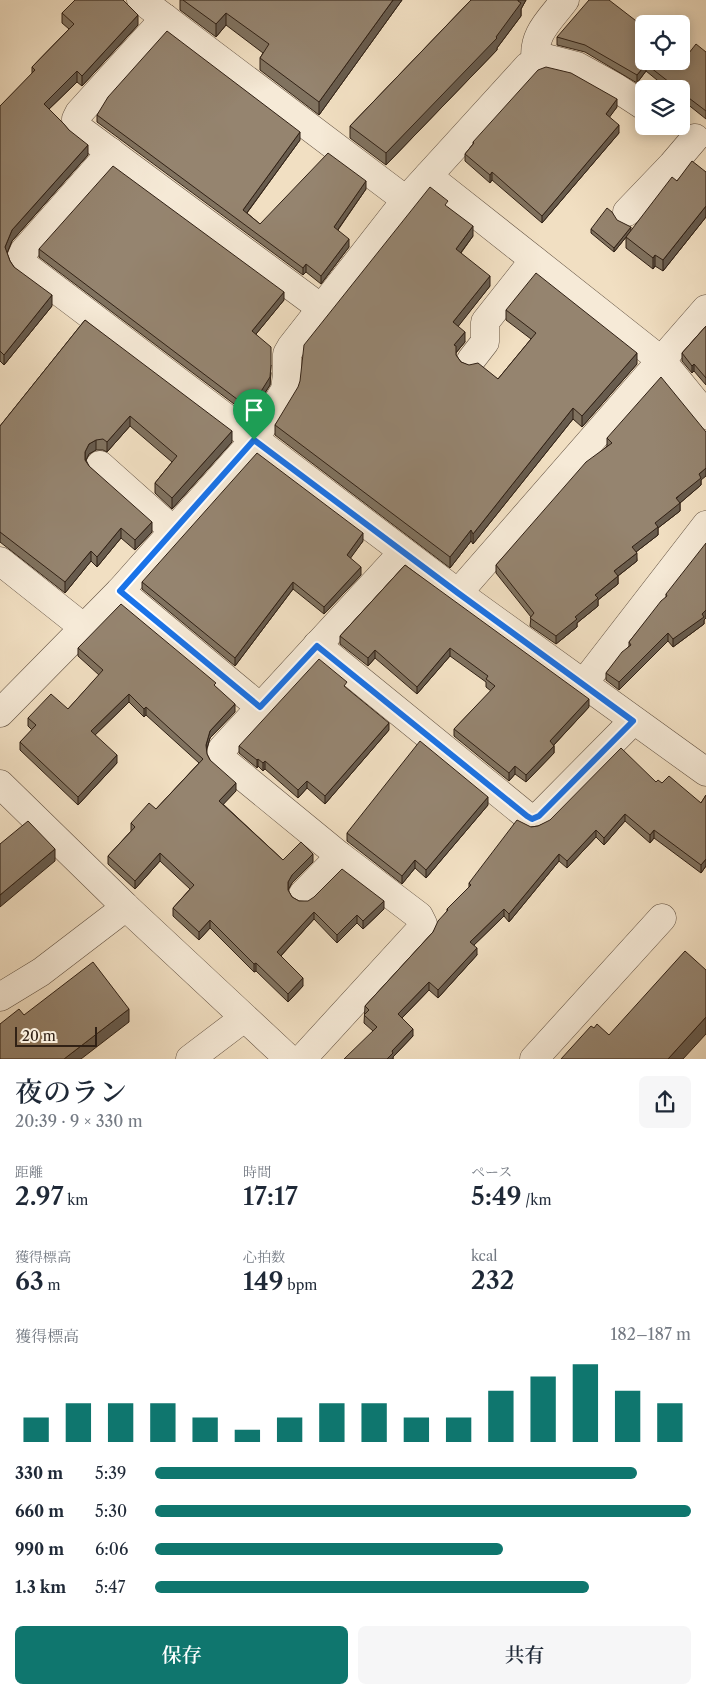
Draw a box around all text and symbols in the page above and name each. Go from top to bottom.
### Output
map controls [635,15,690,135]
button: locate [635,15,690,70]
button: layers [635,80,690,135]
pin [233,389,275,440]
icon: arrive [240,396,268,424]
scale bar [15,1024,98,1047]
text: 20 m [22,1027,56,1045]
text: 夜のラン [15,1075,127,1109]
button: share [639,1076,691,1128]
text: 20:39 · 9 × 330 m [15,1111,143,1131]
text: 距離 [15,1163,43,1181]
text: 時間 [243,1163,271,1181]
text: ペース [471,1163,512,1181]
text: 2.97 [15,1181,63,1212]
text: 17:17 [243,1181,298,1212]
text: 5:49 [471,1181,522,1212]
text: km [63,1191,88,1209]
text: /km [522,1191,551,1209]
text: kcal [471,1247,497,1265]
text: 獲得標高 [15,1248,71,1266]
text: 心拍数 [243,1248,285,1266]
text: 232 [471,1265,514,1296]
text: 63 [15,1266,44,1297]
text: 149 [243,1266,284,1297]
text: m [44,1276,61,1294]
text: bpm [284,1276,317,1294]
text: 182–187 m [611,1324,691,1344]
text: 獲得標高 [15,1326,79,1346]
text: 330 m [15,1463,63,1483]
text: 5:39 [95,1463,126,1483]
text: 660 m [15,1501,64,1521]
text: 5:30 [95,1501,127,1521]
text: 990 m [15,1539,64,1559]
text: 6:06 [95,1539,128,1559]
text: 1.3 km [15,1577,66,1597]
text: 5:47 [95,1577,125,1597]
button: 保存 [15,1626,348,1684]
button: 共有 [358,1626,691,1684]

